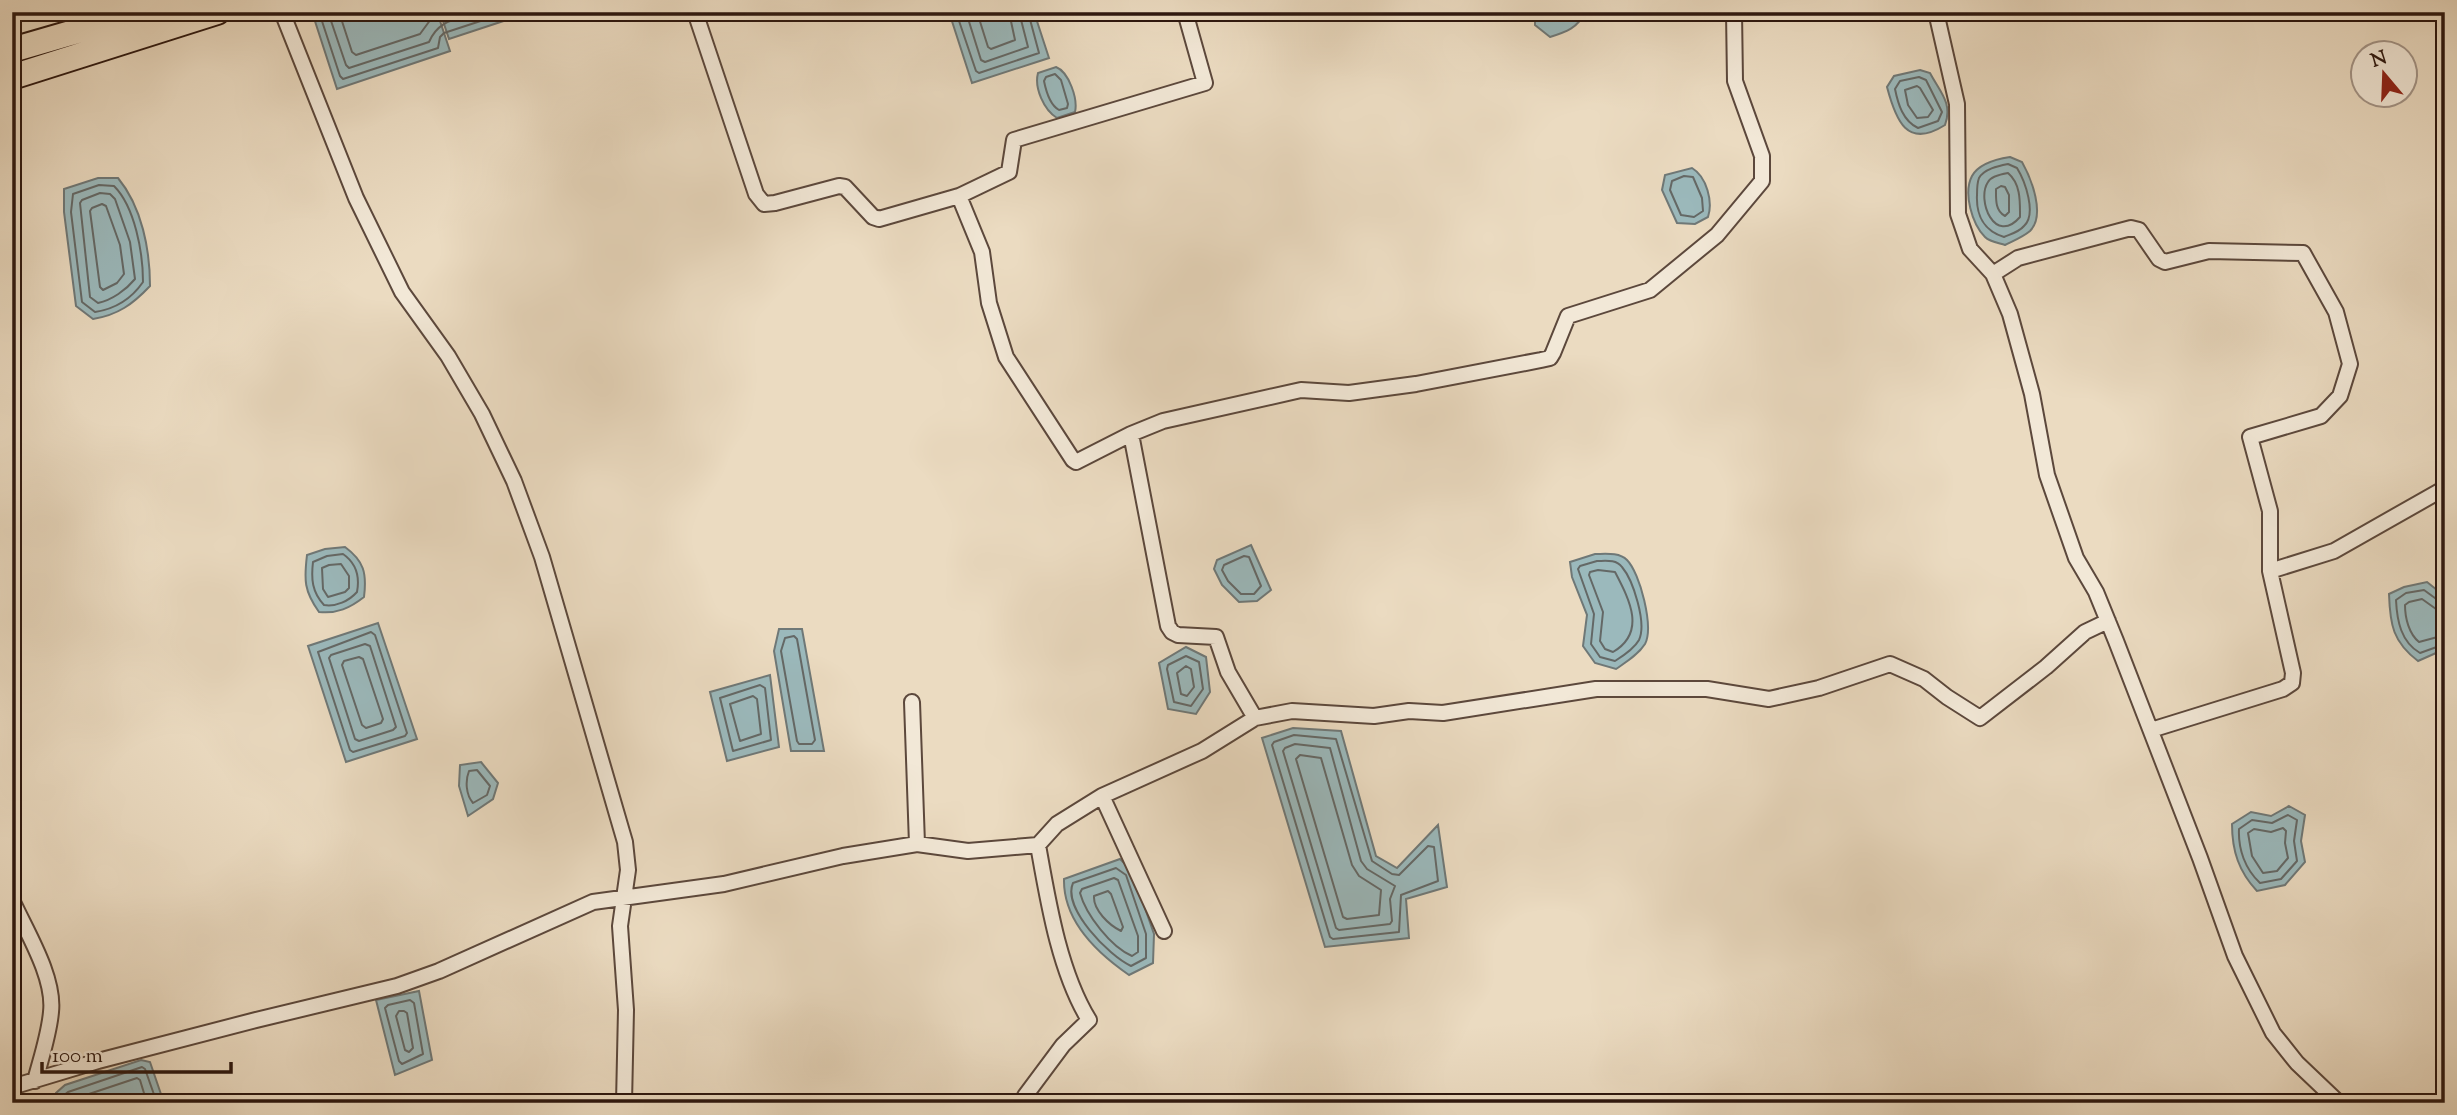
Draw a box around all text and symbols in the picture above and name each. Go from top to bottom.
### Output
north arrow [2348,38,2418,108]
text: N [2368,45,2391,76]
scale bar [42,1031,231,1075]
text: 100 m [52,1042,103,1072]

